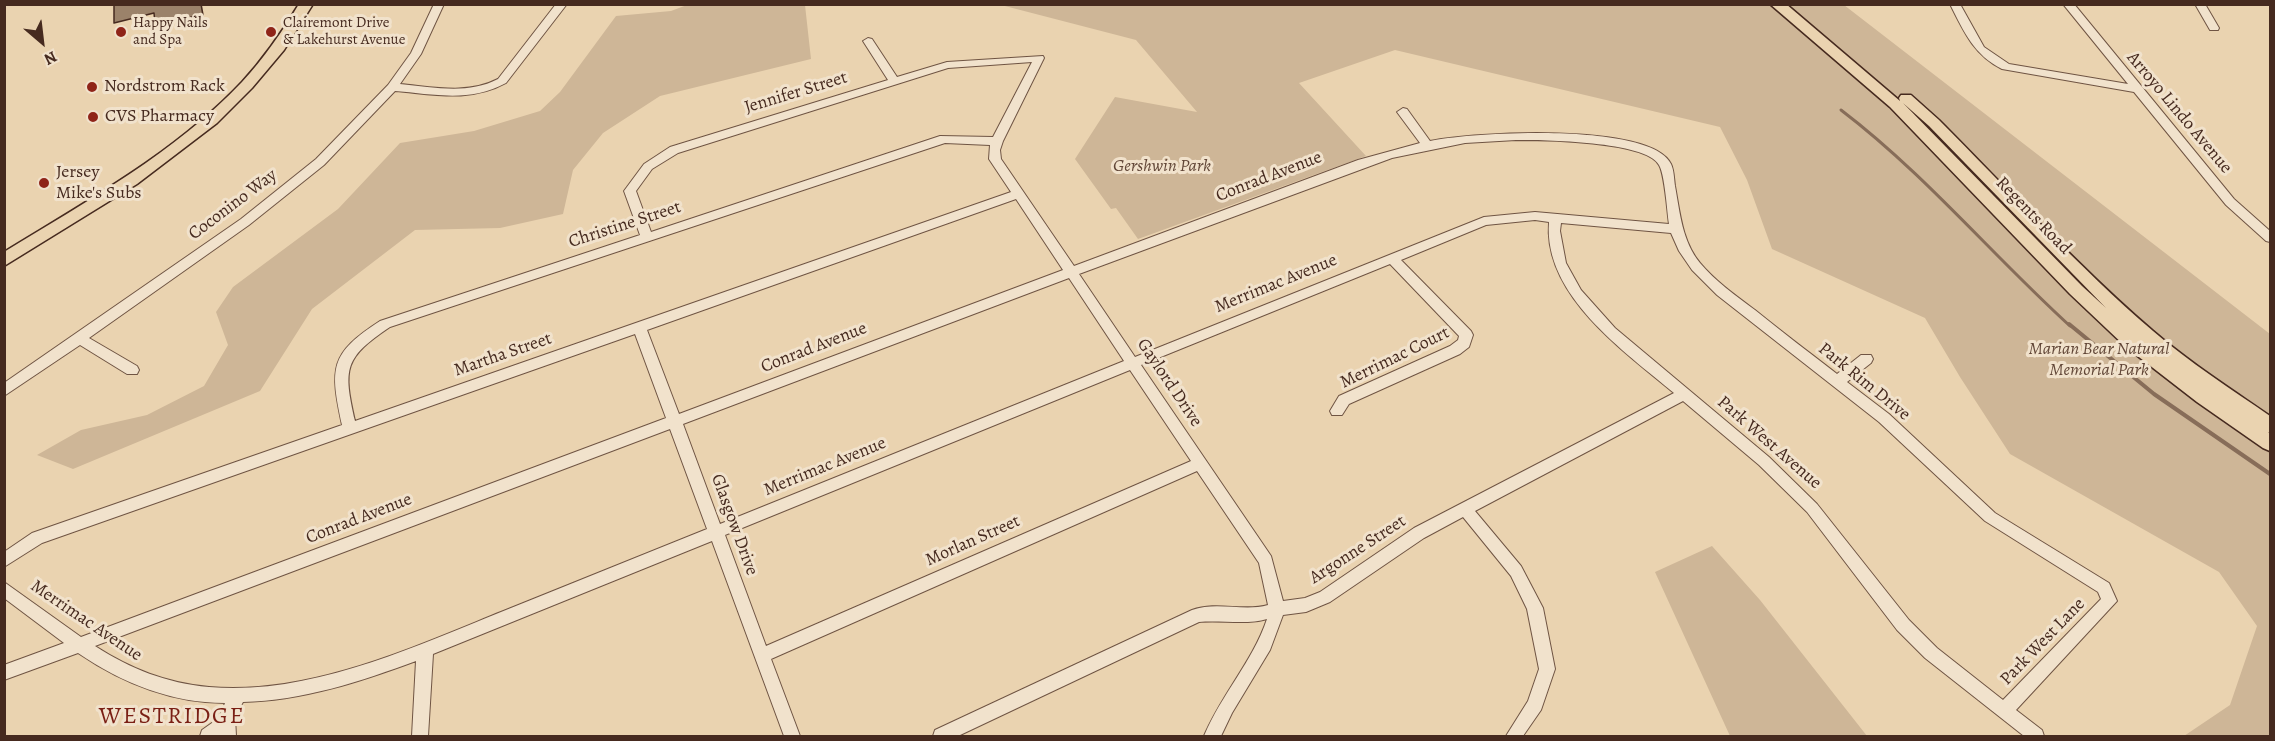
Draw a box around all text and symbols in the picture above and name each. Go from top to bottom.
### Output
north arrow [12,12,72,72]
place label: Happy Nails and Spa [133,14,208,49]
place label: Clairemont Drive & Lakehurst Avenue [283,14,405,49]
marker: Happy Nails and Spa [114,25,128,39]
marker: Clairemont Drive & Lakehurst Avenue [264,25,278,39]
text: N [40,45,61,70]
street label: Arroyo Lindo Avenue [2122,48,2236,178]
street label: Jennifer Street [742,67,850,119]
place label: Nordstrom Rack [104,76,225,98]
marker: Nordstrom Rack [85,80,99,94]
place label: CVS Pharmacy [105,106,214,128]
marker: CVS Pharmacy [86,110,100,124]
street label: Conrad Avenue [1213,147,1325,207]
park label: Gershwin Park [1113,156,1211,178]
place label: Jersey Mike's Subs [56,162,142,204]
street label: Coconino Way [185,165,281,245]
street label: Regents Road [1991,173,2075,259]
marker: Jersey Mike's Subs [37,176,51,190]
street label: Christine Street [566,197,684,253]
street label: Merrimac Avenue [1212,250,1340,318]
street label: Conrad Avenue [758,318,870,378]
street label: Merrimac Court [1337,322,1453,394]
street label: Martha Street [451,328,555,382]
street label: Gaylord Drive [1132,335,1206,431]
street label: Park Rim Drive [1814,338,1914,426]
park label: Marian Bear Natural Memorial Park [2028,339,2170,382]
street label: Park West Avenue [1712,392,1826,494]
street label: Merrimac Avenue [761,433,889,501]
street label: Glasgow Drive [706,471,762,579]
street label: Conrad Avenue [303,489,415,549]
street label: Morlan Street [922,511,1024,571]
street label: Argonne Street [1306,511,1410,589]
street label: Merrimac Avenue [26,576,146,666]
street label: Park West Lane [1996,594,2090,690]
district label: WESTRIDGE [99,703,245,731]

